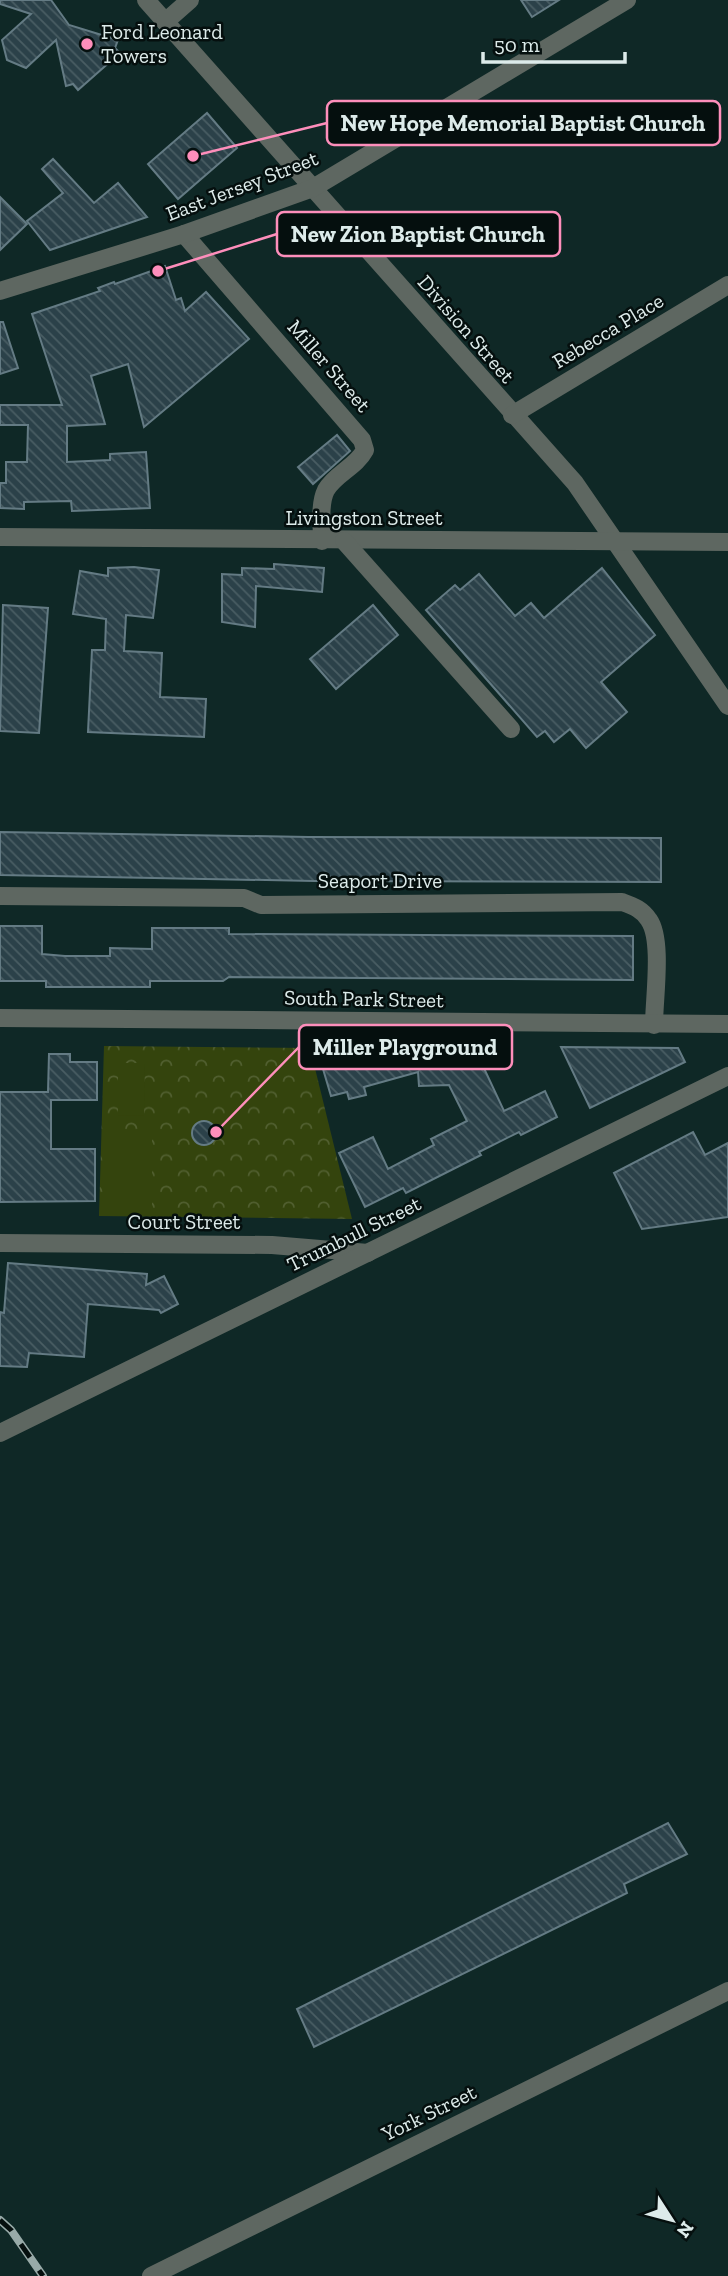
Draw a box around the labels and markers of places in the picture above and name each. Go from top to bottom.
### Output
place label: Ford Leonard Towers [101,19,223,68]
marker: Ford Leonard Towers [79,36,95,52]
callout: New Hope Memorial Baptist Church [327,101,720,145]
callout: New Zion Baptist Church [277,212,560,256]
callout: Miller Playground [299,1025,512,1069]

